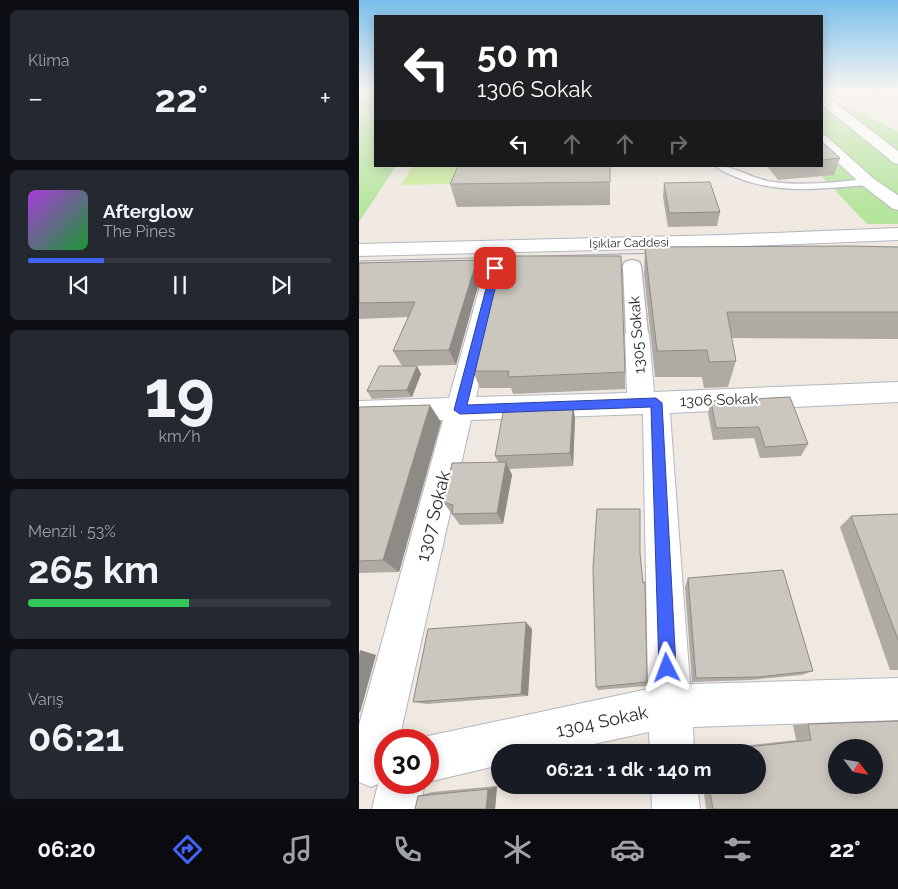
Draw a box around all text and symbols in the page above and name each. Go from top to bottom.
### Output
text: 50 m [477,34,559,75]
icon: left [394,35,459,100]
text: Klima [28,51,70,70]
text: 22° [155,76,208,121]
text: 1306 Sokak [477,76,592,102]
text: − [28,82,43,115]
text: + [319,82,331,115]
icon: left [505,130,533,158]
icon: ahead [558,130,586,158]
icon: ahead [611,130,639,158]
icon: right [664,130,692,158]
text: Afterglow [103,200,193,222]
text: The Pines [103,222,175,241]
street label: Işıklar Caddesi [589,235,669,251]
pin [474,247,516,289]
icon: arrive [481,254,509,282]
icon: previous [65,271,93,299]
icon: pause [166,271,194,299]
icon: next [267,271,295,299]
street label: 1305 Sokak [625,296,649,374]
text: 19 [144,356,215,432]
street label: 1306 Sokak [679,390,759,410]
text: km/h [158,427,201,446]
street label: 1307 Sokak [412,468,455,564]
text: Menzil · 53% [28,522,116,541]
text: 265 km [28,547,159,592]
position arrow [640,641,692,693]
text: Varış [28,690,64,709]
street label: 1304 Sokak [554,701,650,741]
text: 06:21 [28,715,124,760]
speed limit sign: 30 [374,729,439,794]
north arrow [828,739,883,794]
map controls [828,739,883,794]
text: 06:21 · 1 dk · 140 m [546,758,711,780]
icon: directions [170,832,205,867]
icon: music [280,832,315,867]
icon: phone [390,832,425,867]
icon: climate [500,832,535,867]
icon: car [610,832,645,867]
icon: filters [720,832,755,867]
text: 06:20 [37,836,96,862]
text: 22° [830,836,861,862]

